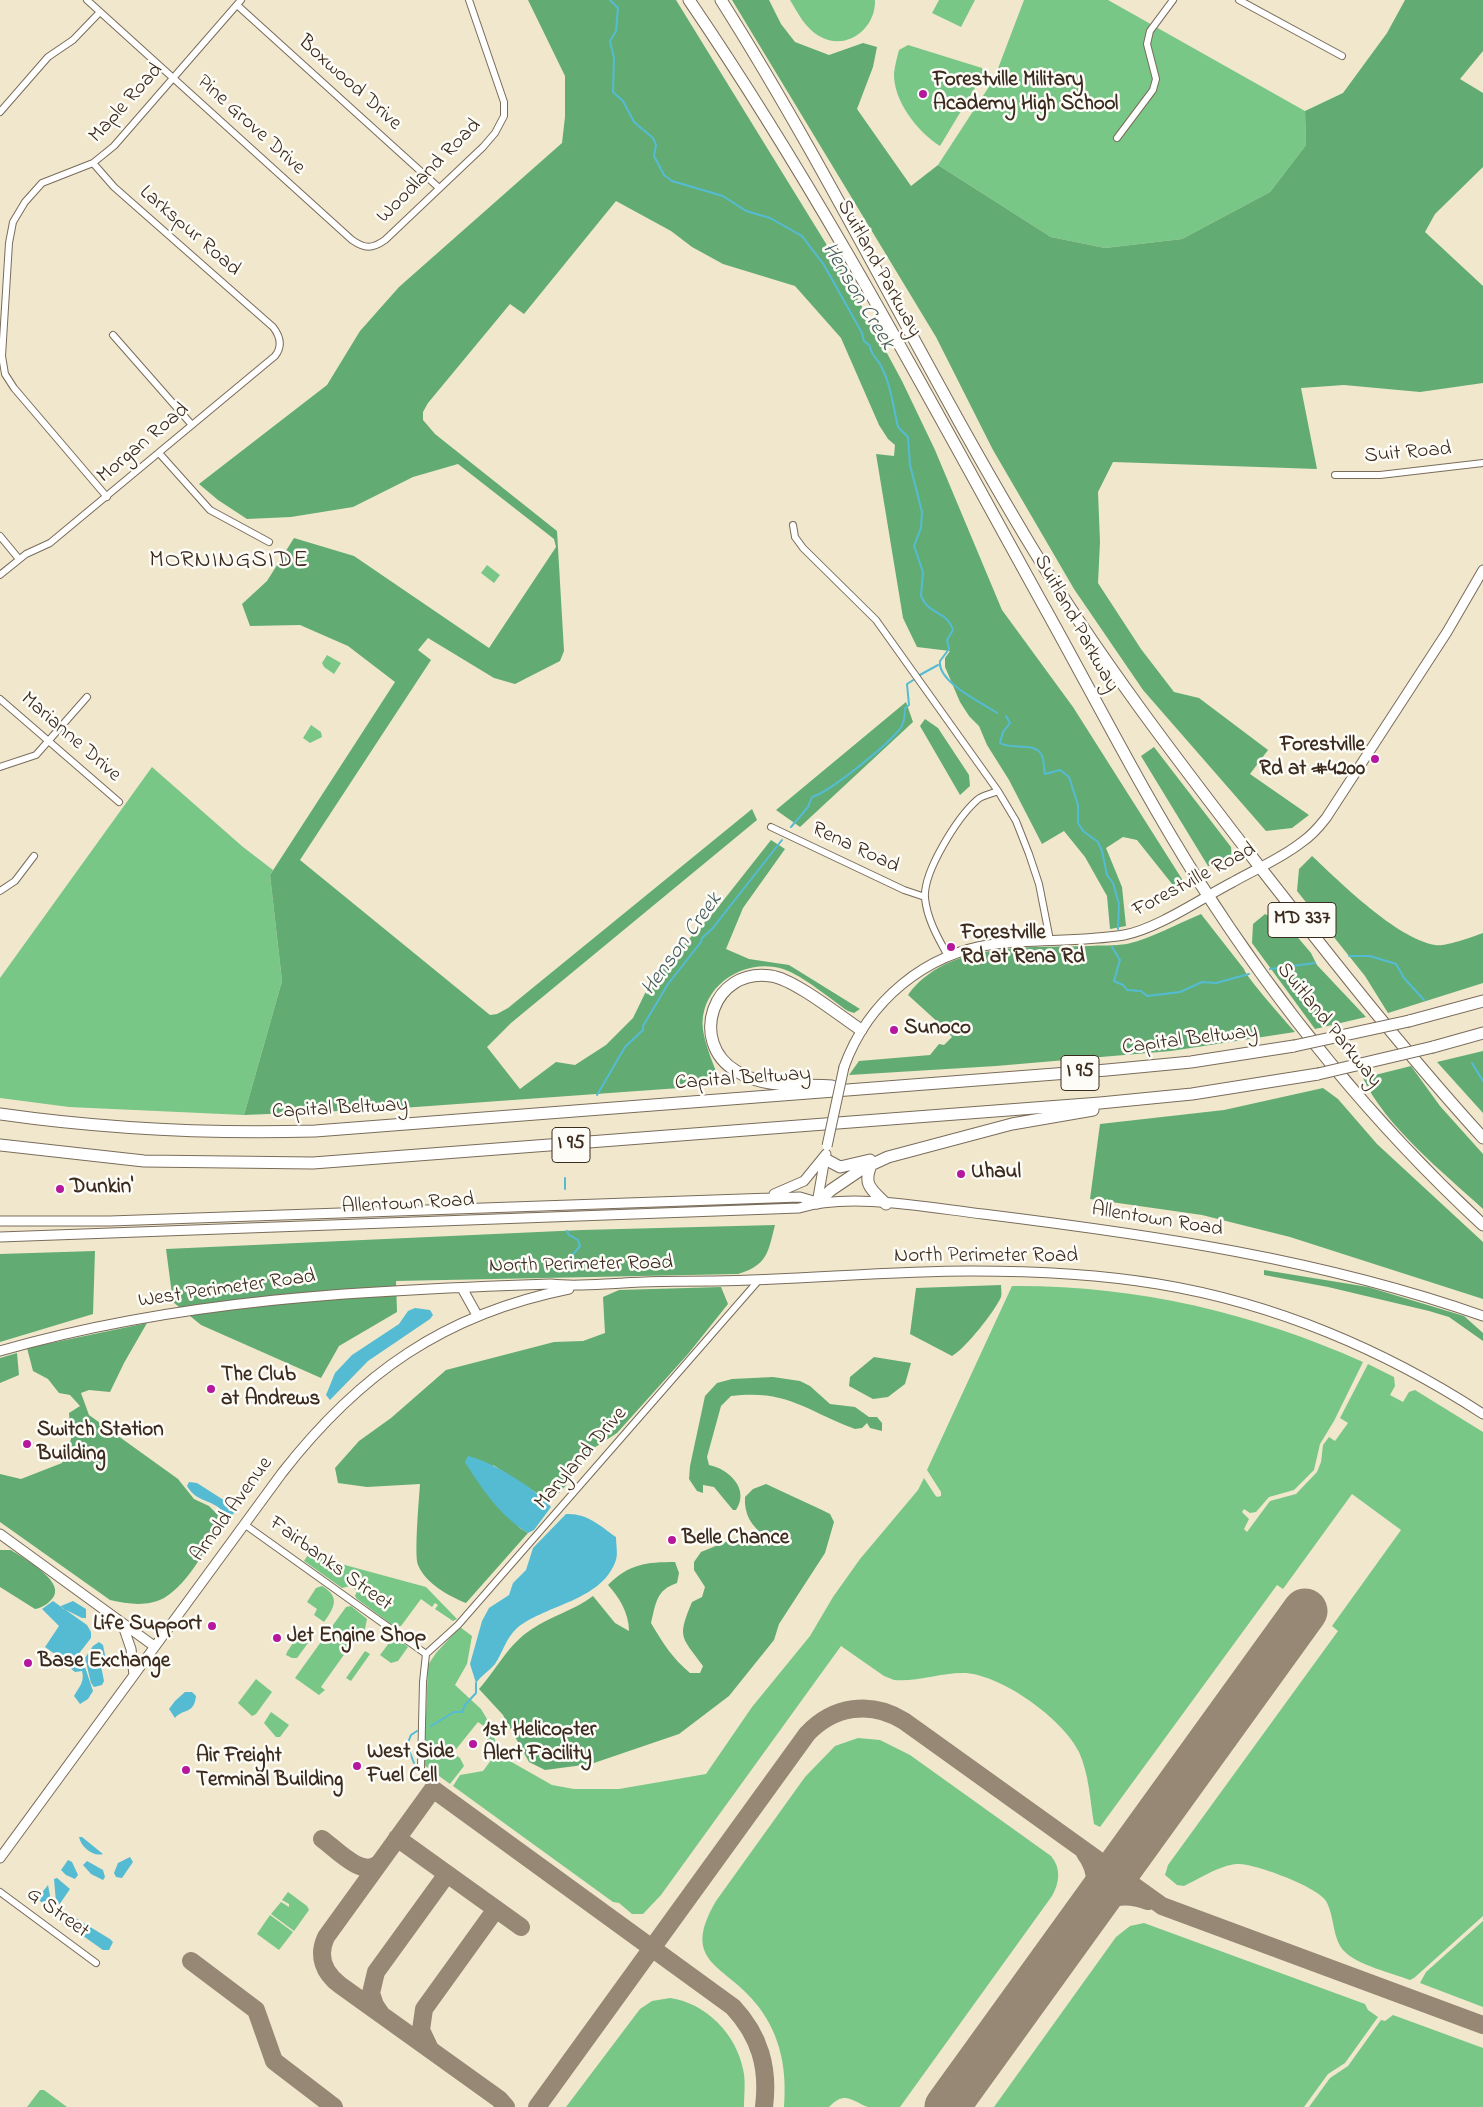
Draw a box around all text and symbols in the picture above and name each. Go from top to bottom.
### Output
street label: Boxwood Drive [292,31,406,137]
street label: Maple Road [85,59,169,149]
place label: Forestville Military Academy High School [933,69,1118,119]
street label: Pine Grove Drive [190,71,310,181]
marker: Forestville Military Academy High School [917,88,929,100]
street label: Woodland Road [372,114,488,230]
street label: Larkspur Road [133,181,245,283]
street label: Suitland Parkway [830,196,926,342]
water label: Henson Creek [815,238,899,356]
street label: Morgan Road [93,398,195,490]
street label: Suit Road [1363,438,1453,470]
district label: MORNINGSIDE [148,548,310,576]
street label: Suitland Parkway [1027,551,1123,697]
street label: Marianne Drive [15,688,125,788]
place label: Forestville Rd at #4200 [1259,734,1365,784]
marker: Forestville Rd at #4200 [1369,753,1381,765]
street label: Rena Road [807,818,903,880]
street label: Forestville Road [1129,838,1261,924]
water label: Henson Creek [637,888,729,1002]
road number: MD 337 [1268,902,1336,938]
place label: Forestville Rd at Rena Rd [961,922,1085,972]
marker: Forestville Rd at Rena Rd [945,941,957,953]
street label: Suitland Parkway [1270,959,1386,1093]
place label: Sunoco [904,1017,971,1043]
street label: Capital Beltway [1121,1020,1259,1062]
marker: Sunoco [888,1024,900,1036]
road number: I 95 [1061,1056,1099,1090]
street label: Capital Beltway [674,1063,812,1097]
street label: Capital Beltway [271,1094,409,1126]
road number: I 95 [552,1128,590,1162]
place label: Uhaul [971,1161,1021,1187]
marker: Uhaul [955,1168,967,1180]
place label: Dunkin' [70,1176,133,1202]
marker: Dunkin' [54,1183,66,1195]
street label: Allentown Road [341,1189,475,1221]
street label: Allentown Road [1089,1198,1225,1244]
street label: North Perimeter Road [894,1245,1078,1271]
street label: North Perimeter Road [489,1252,673,1280]
street label: West Perimeter Road [137,1265,317,1315]
place label: The Club at Andrews [221,1364,320,1414]
marker: The Club at Andrews [205,1383,217,1395]
street label: Maryland Drive [530,1402,634,1516]
place label: Switch Station Building [37,1419,164,1469]
marker: Switch Station Building [21,1438,33,1450]
street label: Arnold Avenue [187,1453,279,1567]
street label: Fairbanks Street [264,1512,396,1618]
place label: Belle Chance [682,1527,789,1553]
marker: Belle Chance [666,1534,678,1546]
place label: Life Support [93,1613,202,1639]
marker: Life Support [206,1620,218,1632]
place label: Jet Engine Shop [287,1625,426,1651]
marker: Jet Engine Shop [271,1632,283,1644]
place label: Base Exchange [38,1650,170,1676]
marker: Base Exchange [22,1657,34,1669]
place label: 1st Helicopter Alert Facility [483,1719,596,1769]
marker: 1st Helicopter Alert Facility [467,1738,479,1750]
place label: West Side Fuel Cell [367,1741,454,1791]
place label: Air Freight Terminal Building [196,1745,343,1795]
marker: West Side Fuel Cell [351,1760,363,1772]
marker: Air Freight Terminal Building [180,1764,192,1776]
street label: G Street [21,1883,93,1945]

